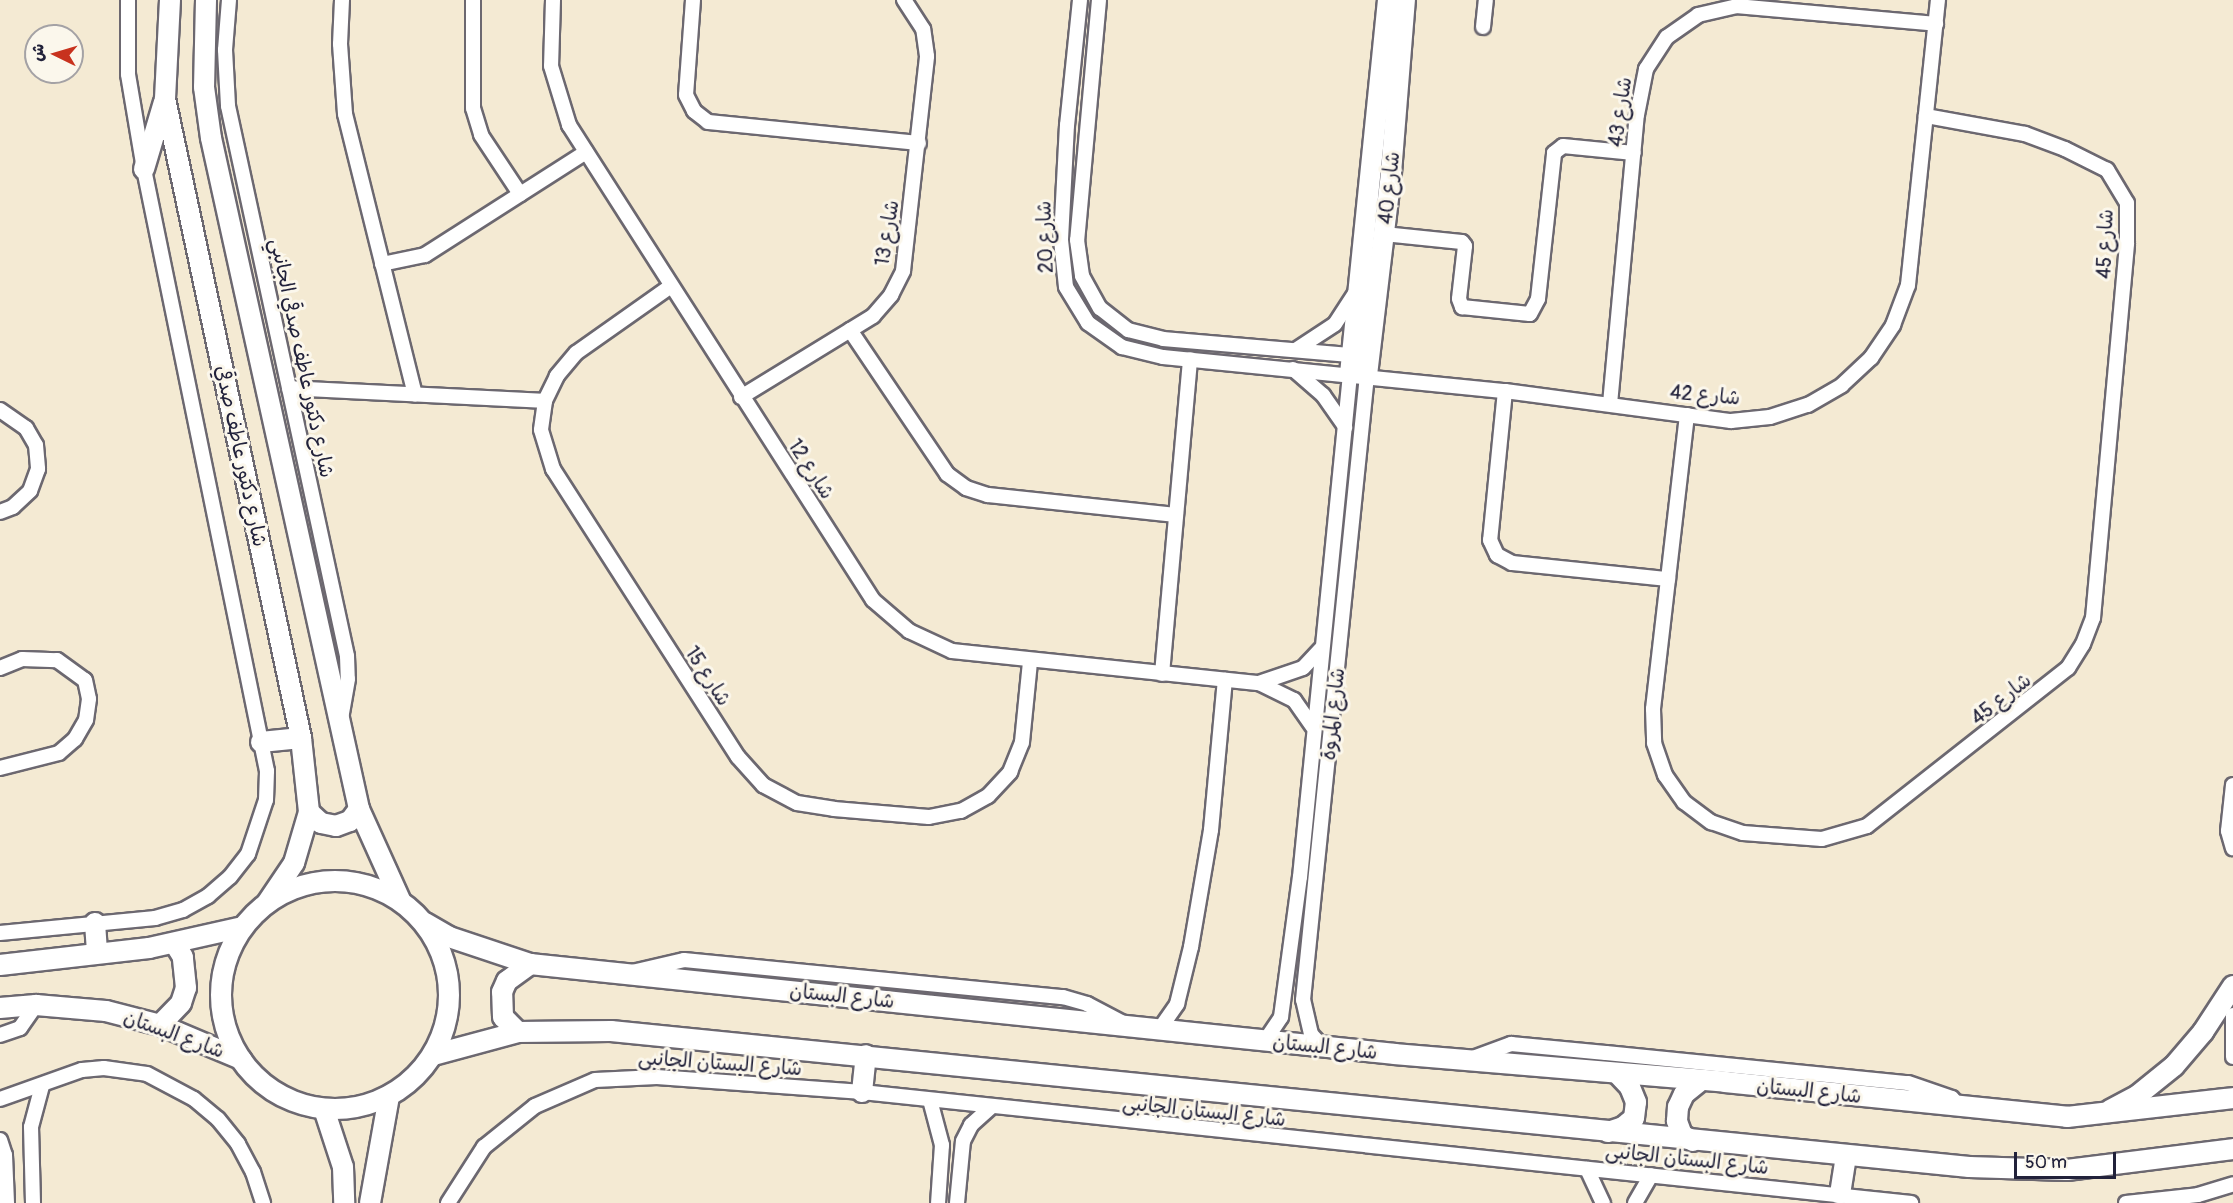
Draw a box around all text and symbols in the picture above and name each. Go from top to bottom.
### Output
north arrow [24,24,84,84]
text: ش [27,43,49,62]
street label: شارع 43 [1603,75,1637,149]
street label: شارع 40 [1373,151,1405,225]
street label: شارع 13 [870,198,904,268]
street label: شارع 20 [1032,200,1058,274]
street label: شارع 45 [2092,209,2118,279]
street label: شارع دكتور عاطف صدقي الجانبي [265,236,339,480]
street label: شارع دكتور عاطف صدقي [210,363,272,549]
street label: شارع 42 [1669,380,1741,410]
street label: شارع 12 [783,435,839,503]
street label: شارع 15 [680,642,736,710]
street label: شارع المروة [1316,667,1350,761]
street label: شارع 45 [1966,668,2036,730]
street label: شارع البستان [788,979,896,1013]
street label: شارع البستان [120,1005,228,1063]
street label: شارع البستان [1271,1030,1379,1064]
street label: شارع البستان الجانبى [637,1045,803,1081]
street label: شارع البستان [1755,1074,1863,1108]
street label: شارع البستان الجانبى [1121,1090,1287,1132]
street label: شارع البستان الجانبى [1604,1138,1770,1180]
scale bar [2017,1140,2119,1178]
text: 50 m [2025,1151,2067,1174]

